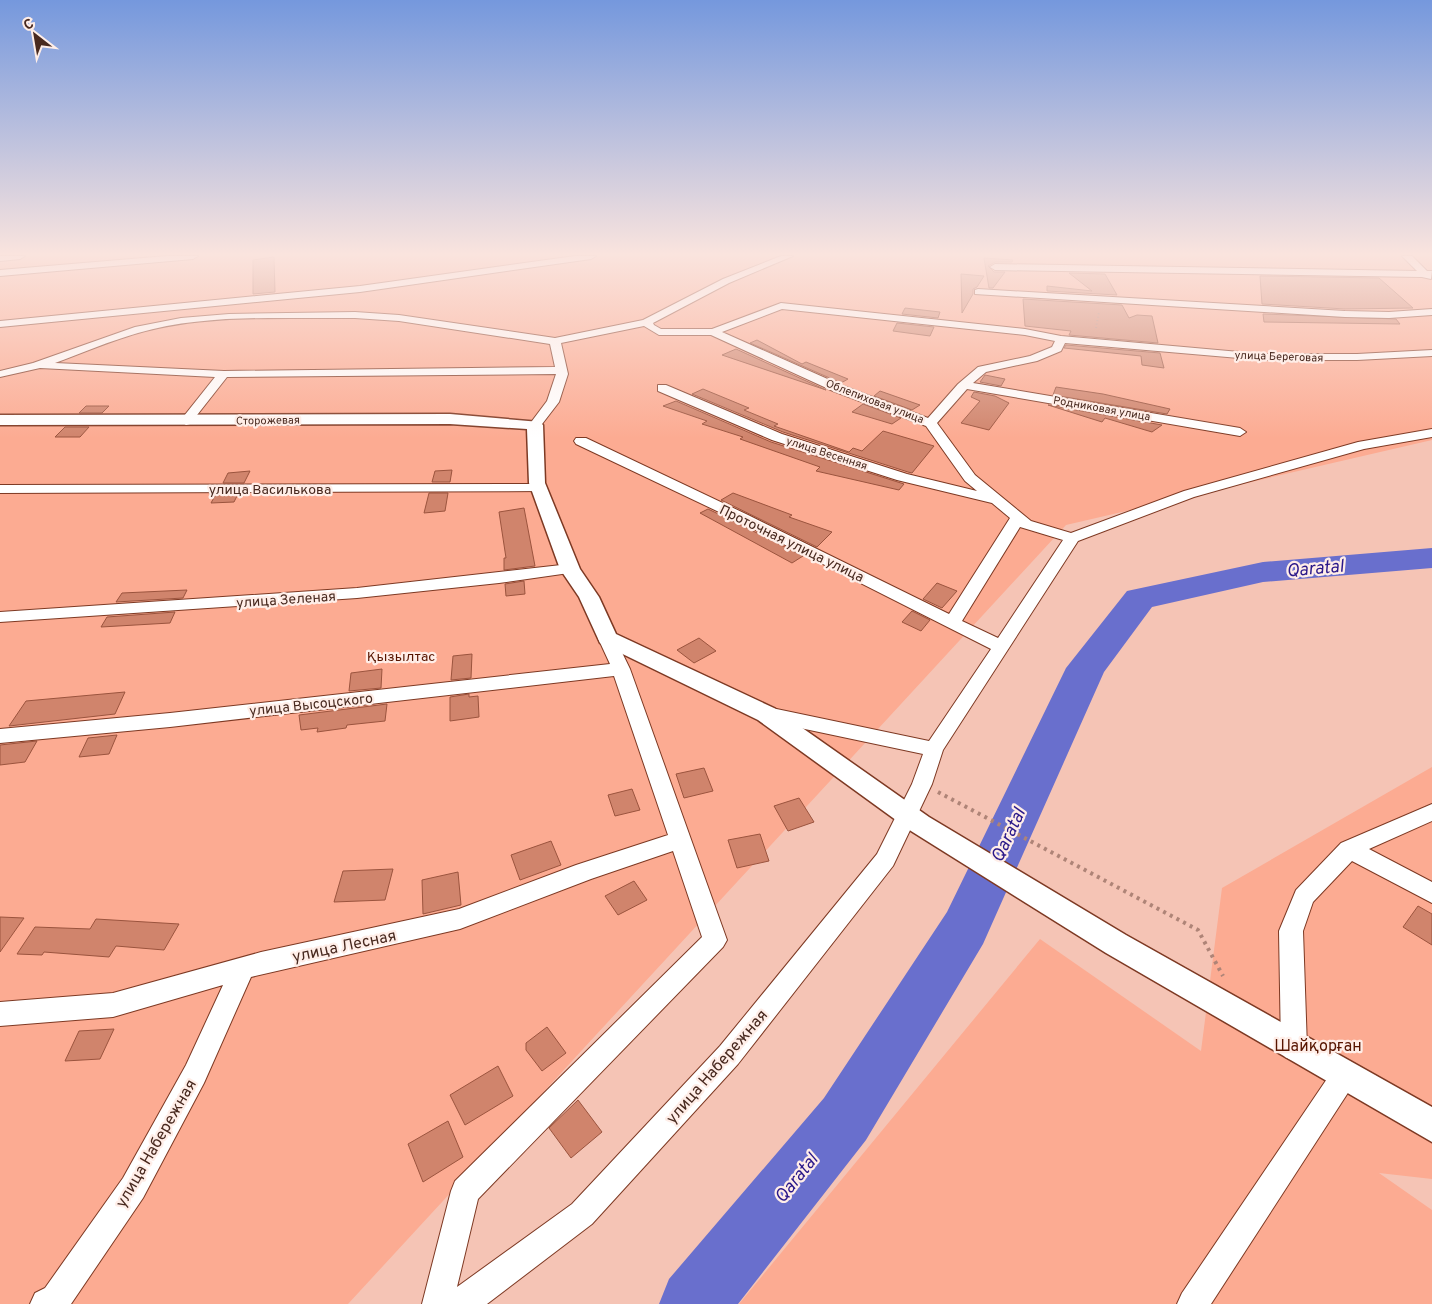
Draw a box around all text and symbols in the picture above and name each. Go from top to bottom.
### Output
north arrow [10,10,60,60]
text: С [21,16,37,35]
street label: улица Береговая [1234,348,1324,366]
street label: Облепиховая улица [823,377,926,427]
street label: Родниковая улица [1052,394,1152,424]
street label: Сторожевая [236,413,300,429]
street label: улица Весенняя [784,434,869,474]
street label: улица Василькова [209,482,331,499]
street label: Проточная улица улица [716,502,866,587]
water label: Qaratal [1286,555,1346,583]
street label: улица Зеленая [236,589,337,612]
park label: Қызылтас [367,649,435,666]
street label: улица Высоцского [249,691,374,720]
water label: Qaratal [987,804,1032,866]
street label: улица Лесная [290,926,398,968]
street label: улица Набережная [662,1006,773,1129]
park label: Шайқорған [1274,1037,1362,1057]
street label: улица Набережная [112,1076,202,1212]
water label: Qaratal [770,1148,825,1208]

